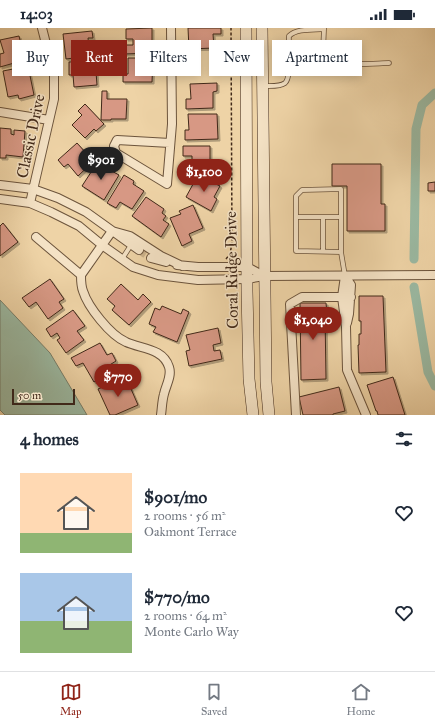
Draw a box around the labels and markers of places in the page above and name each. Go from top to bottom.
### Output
pin: $901 [77,147,125,181]
pin: $1,100 [171,159,237,193]
pin: $1,040 [280,307,346,341]
pin: $770 [94,364,142,398]

